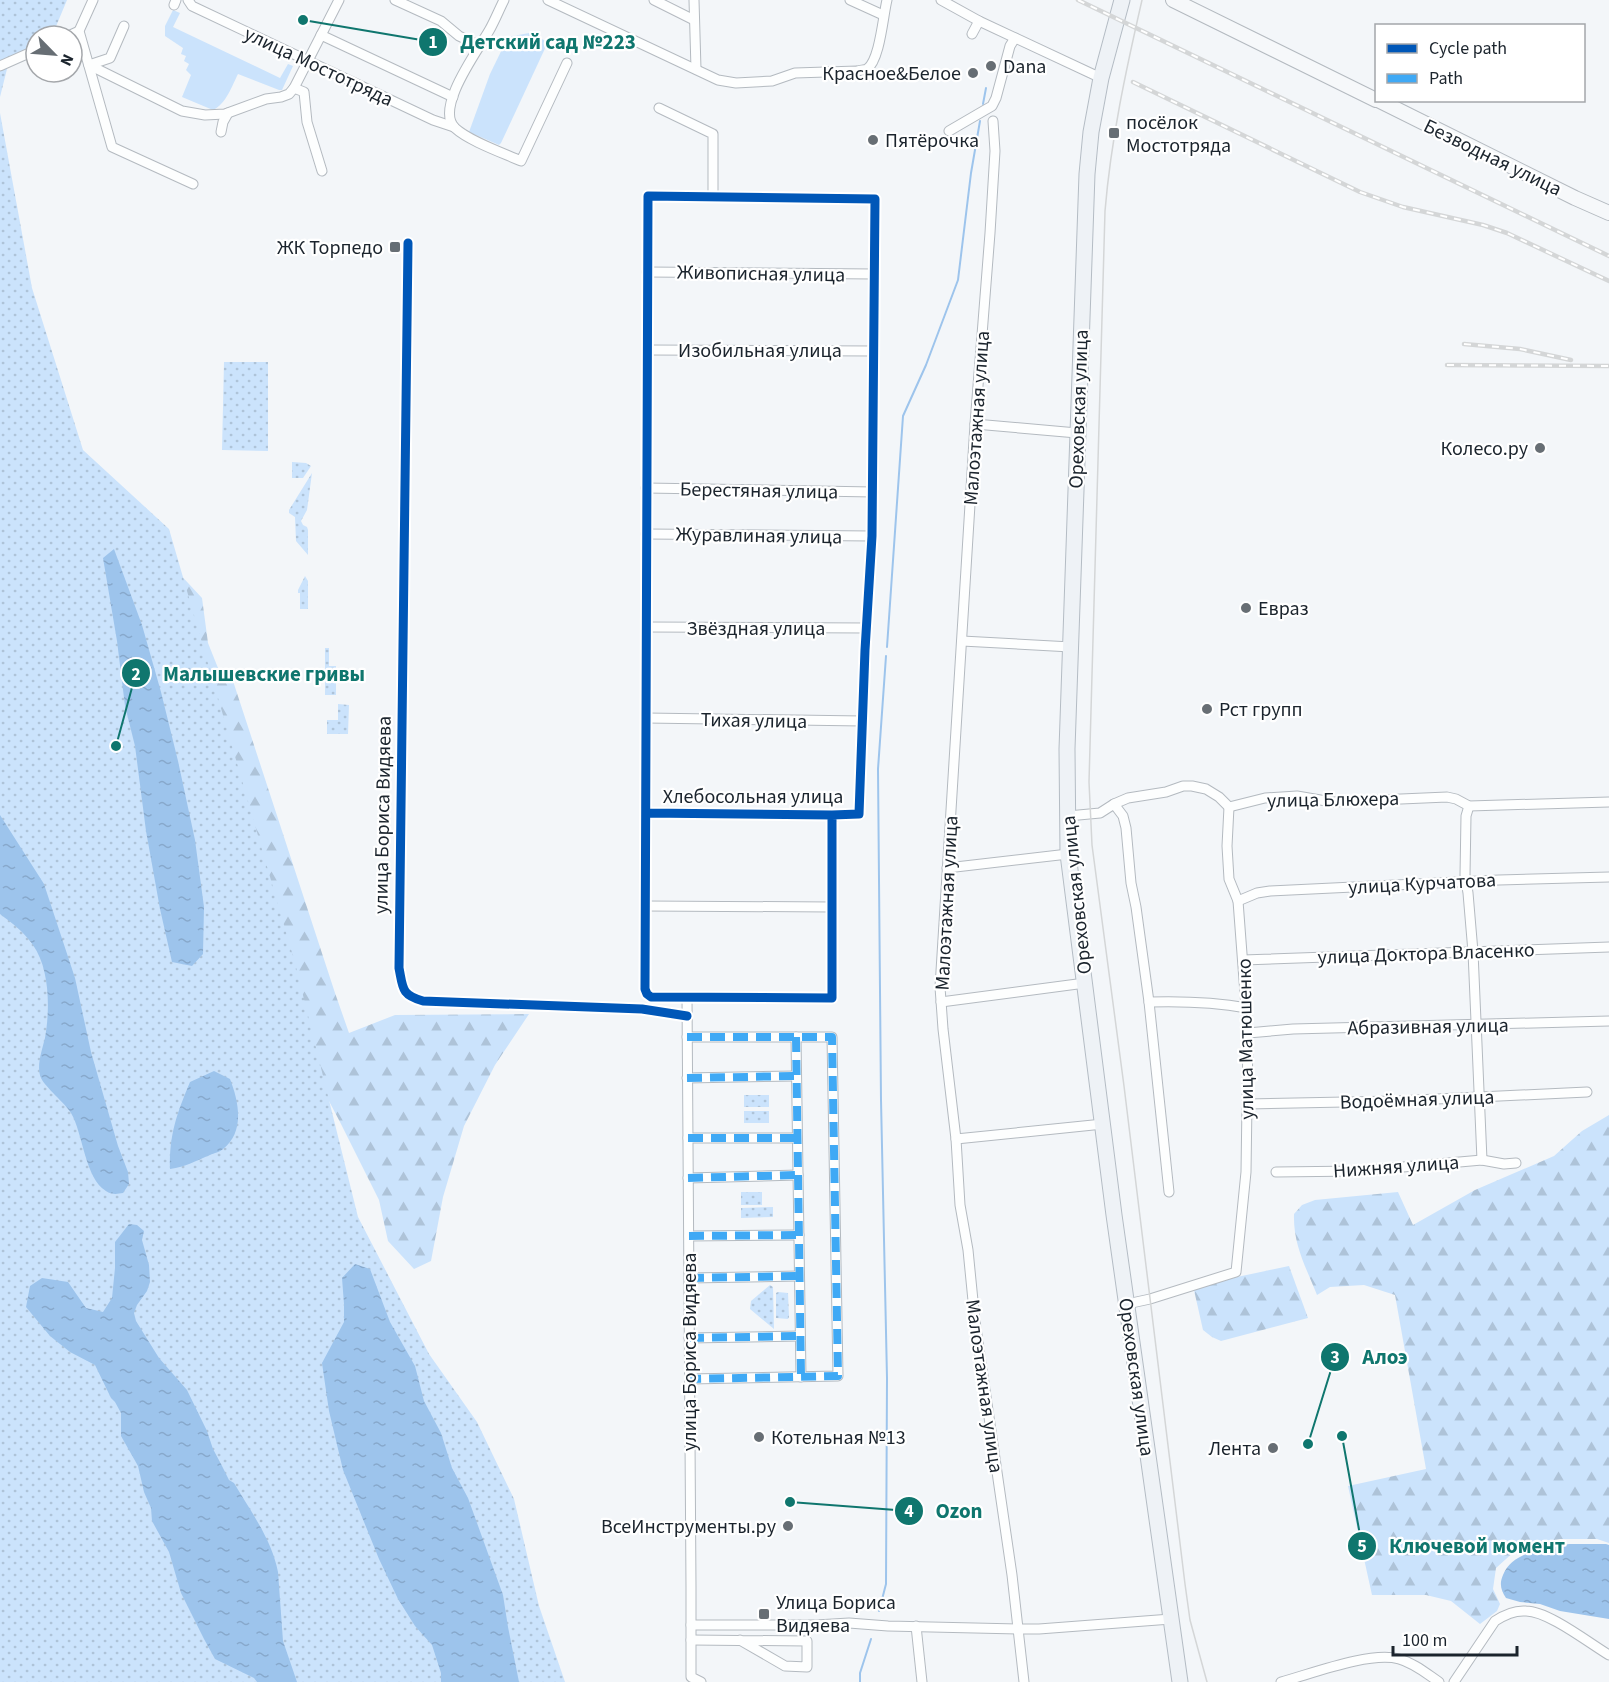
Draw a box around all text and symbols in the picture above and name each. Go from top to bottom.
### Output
street label: улица Мостотряда [239,20,398,114]
callout: Детский сад №223 [418,22,648,61]
north arrow [24,24,84,84]
legend [1375,24,1585,102]
text: Детский сад №223 [460,27,636,57]
text: 1 [428,30,438,55]
text: Cycle path [1429,36,1507,61]
text: N [54,50,79,69]
place label: Dana [1003,53,1046,81]
marker: Dana [984,59,998,73]
place label: Красное&Белое [822,60,961,88]
marker: Красное&Белое [966,66,980,80]
text: Path [1429,66,1463,91]
place label: посёлок Мостотряда [1126,109,1231,160]
street label: Безводная улица [1419,112,1566,203]
marker: посёлок Мостотряда [1107,126,1121,140]
place label: Пятёрочка [885,127,979,155]
marker: Пятёрочка [866,133,880,147]
place label: ЖК Торпедо [277,234,383,262]
marker: ЖК Торпедо [388,240,402,254]
street label: Живописная улица [677,259,845,289]
street label: Ореховская улица [1062,329,1096,489]
street label: Малоэтажная улица [957,330,997,506]
street label: Изобильная улица [678,337,842,365]
place label: Колесо.ру [1441,435,1529,463]
marker: Колесо.ру [1533,441,1547,455]
street label: Берестяная улица [680,476,838,506]
street label: Журавлиная улица [675,521,843,551]
place label: Евраз [1258,595,1309,623]
marker: Евраз [1239,601,1253,615]
street label: Звёздная улица [687,615,825,643]
callout: Малышевские гривы [121,654,377,693]
text: Малышевские гривы [163,659,365,689]
text: 2 [131,662,141,687]
place label: Рст групп [1219,696,1303,724]
marker: Рст групп [1200,702,1214,716]
street label: Тихая улица [700,706,808,736]
street label: улица Бориса Видяева [367,716,399,914]
street label: Хлебосольная улица [663,783,843,811]
street label: улица Блюхера [1267,785,1399,815]
street label: Ореховская улица [1055,814,1099,976]
street label: Малоэтажная улица [928,815,966,991]
street label: улица Курчатова [1347,866,1497,902]
street label: улица Доктора Власенко [1317,936,1535,972]
street label: улица Матюшенко [1231,958,1261,1120]
street label: Абразивная улица [1347,1012,1509,1042]
street label: Водоёмная улица [1339,1083,1495,1117]
street label: Нижняя улица [1332,1149,1460,1185]
street label: улица Бориса Видяева [676,1253,704,1451]
street label: Ореховская улица [1111,1296,1161,1458]
street label: Малоэтажная улица [958,1297,1010,1475]
callout: Алоэ [1320,1337,1420,1376]
text: Алоэ [1361,1342,1408,1372]
text: 3 [1330,1345,1340,1370]
place label: Котельная №13 [771,1424,906,1452]
marker: Котельная №13 [752,1430,766,1444]
place label: Лента [1208,1435,1261,1463]
marker: Лента [1266,1441,1280,1455]
callout: Ozon [894,1492,995,1531]
text: Ozon [935,1496,983,1526]
text: 4 [904,1499,914,1524]
place label: ВсеИнструменты.ру [601,1513,777,1541]
marker: ВсеИнструменты.ру [781,1519,795,1533]
callout: Ключевой момент [1347,1526,1577,1565]
text: Ключевой момент [1389,1531,1565,1561]
text: 5 [1357,1534,1367,1559]
place label: Улица Бориса Видяева [776,1589,896,1640]
marker: Улица Бориса Видяева [757,1607,771,1621]
scale bar [1393,1619,1518,1657]
text: 100 m [1402,1628,1447,1653]

